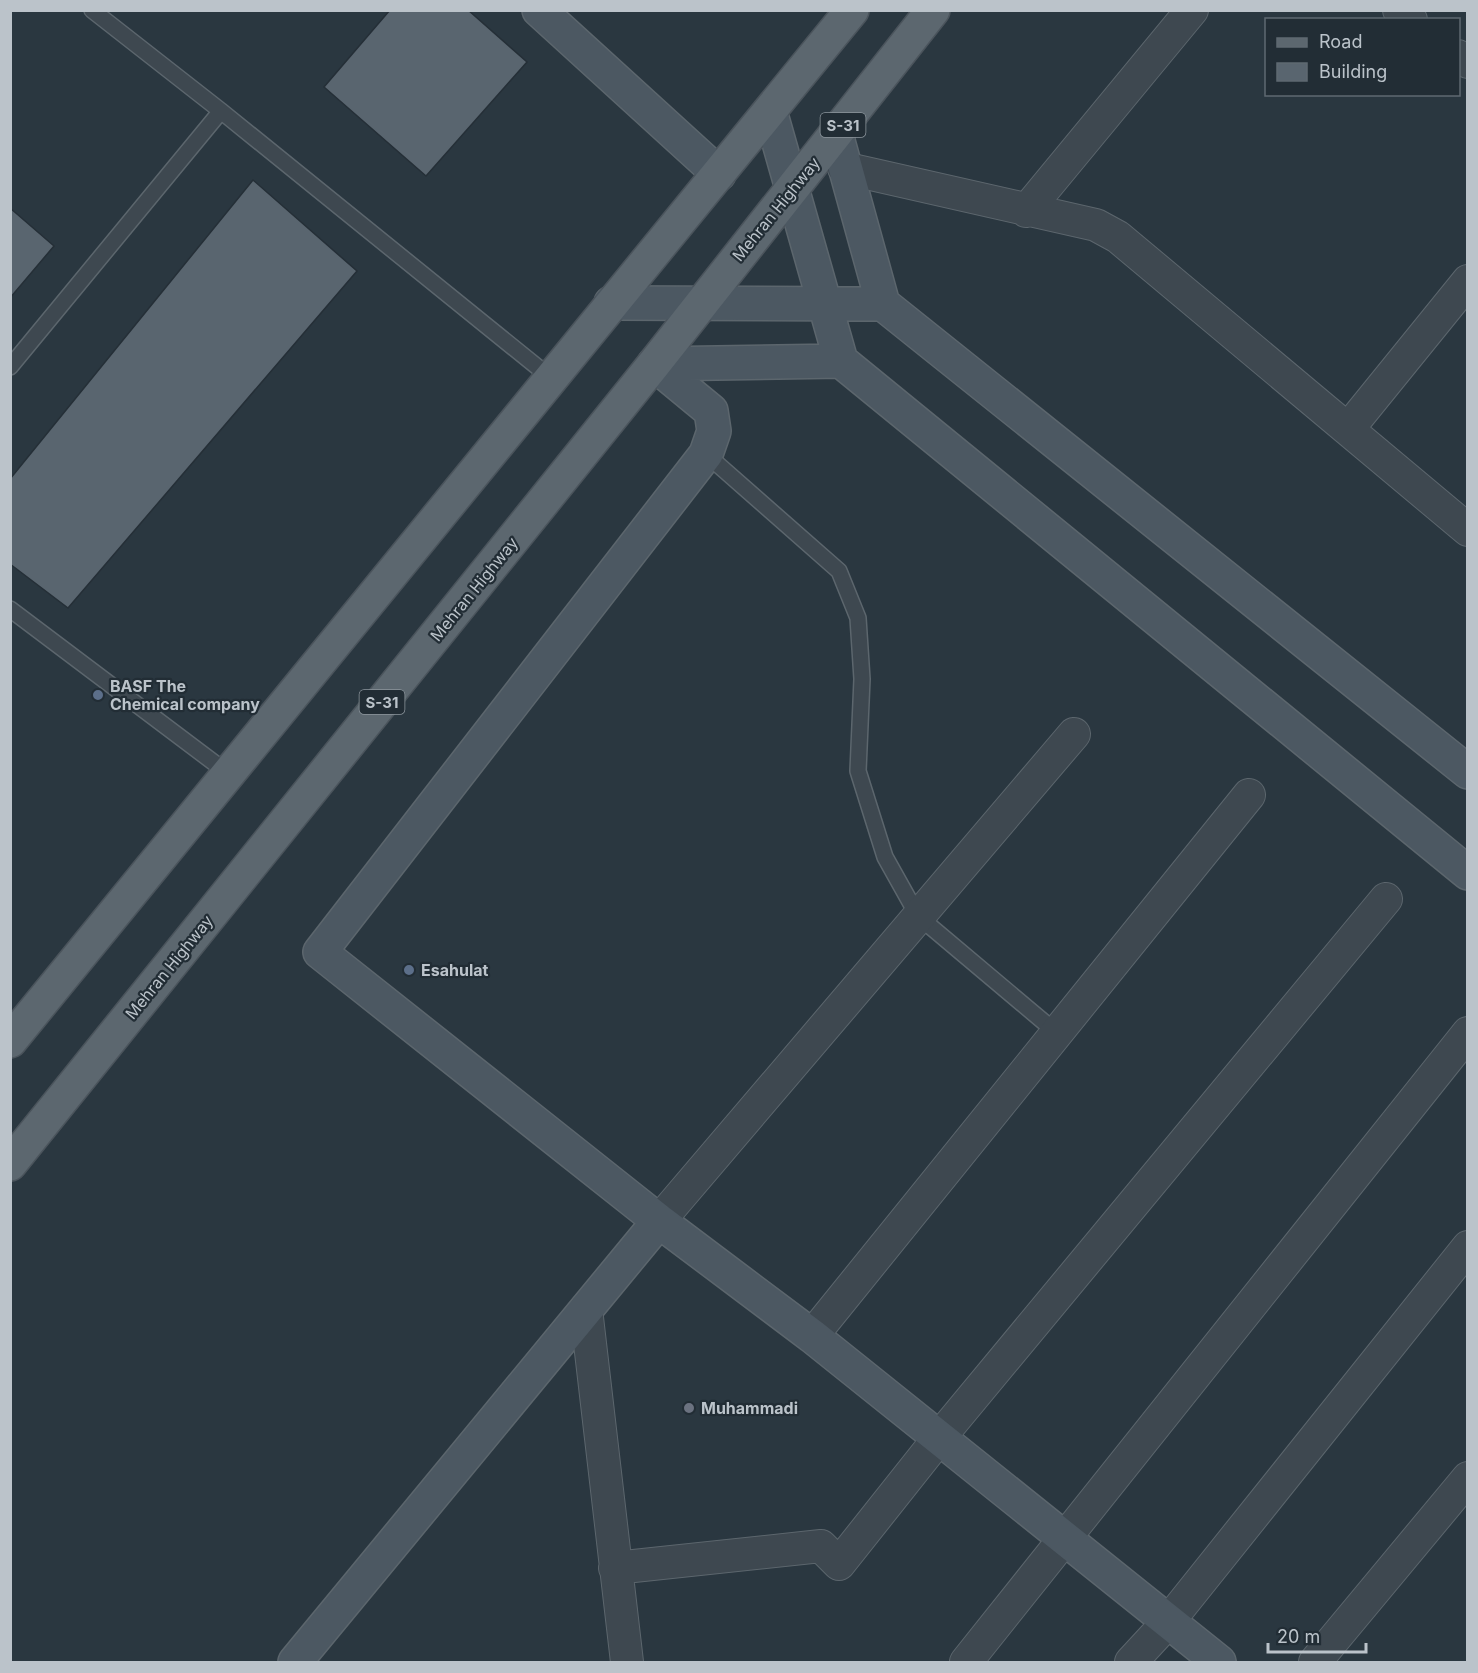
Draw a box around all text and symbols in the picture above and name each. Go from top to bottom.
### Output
legend [1265,18,1460,96]
text: Road [1319,31,1362,52]
text: Building [1319,61,1387,82]
road number: S-31 [820,113,866,137]
street label: Mehran Highway [728,153,824,265]
street label: Mehran Highway [426,533,522,645]
place label: BASF The Chemical company [110,676,260,714]
marker: BASF The Chemical company [91,688,105,702]
road number: S-31 [360,690,404,714]
street label: Mehran Highway [121,911,217,1023]
place label: Esahulat [421,960,489,980]
marker: Esahulat [402,963,416,977]
place label: Muhammadi [701,1398,798,1418]
marker: Muhammadi [682,1401,696,1415]
scale bar [1268,1616,1366,1654]
text: 20 m [1277,1626,1320,1647]

